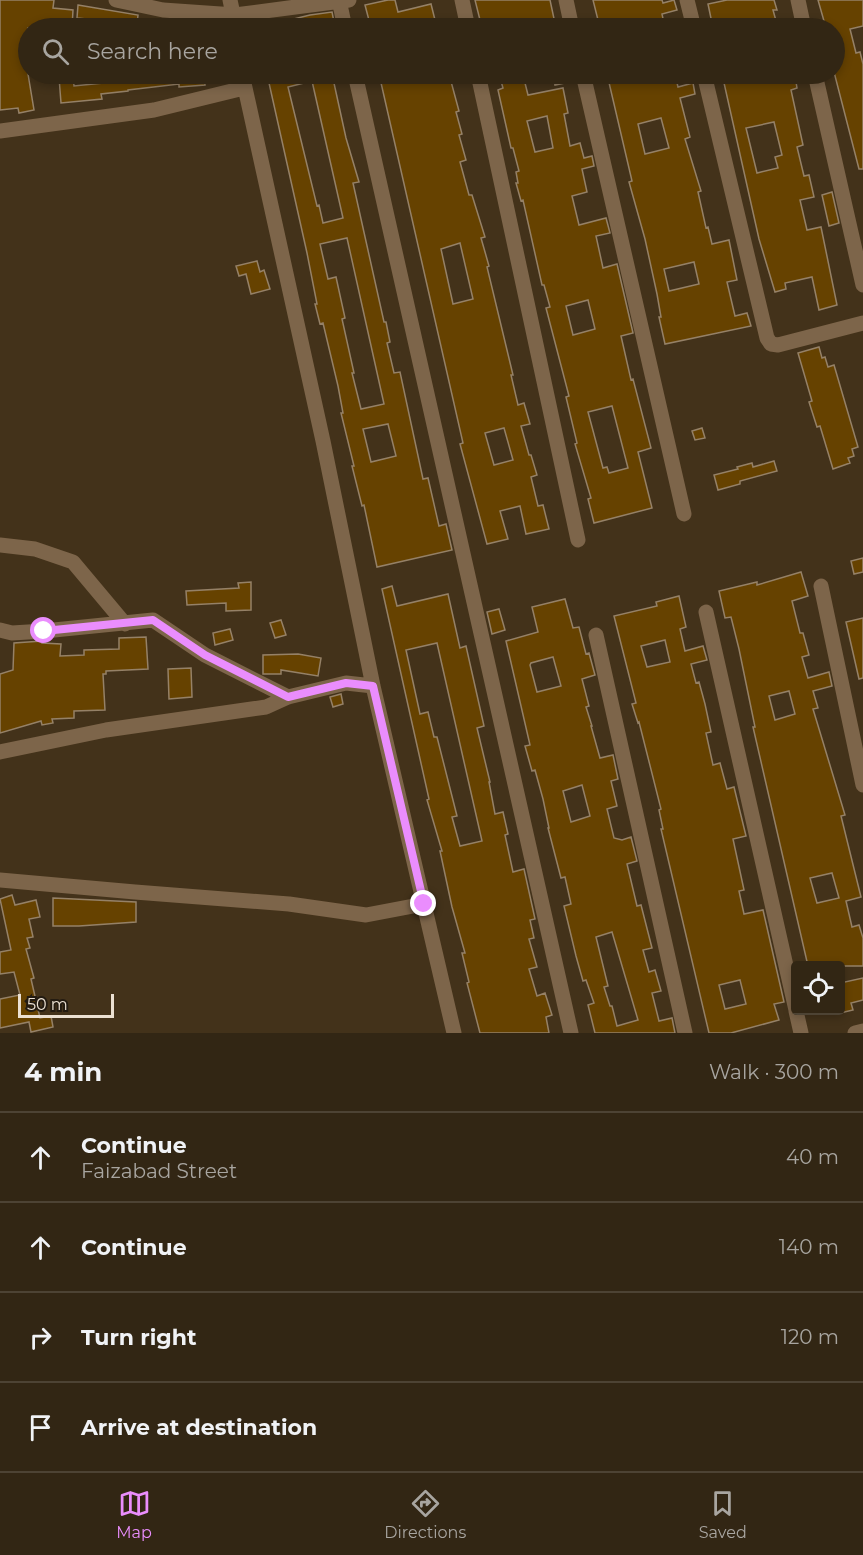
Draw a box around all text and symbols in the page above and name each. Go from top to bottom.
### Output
search box [18,18,845,84]
icon: search [39,35,72,68]
text: Search here [87,38,218,65]
route start [30,617,56,643]
route end [410,890,436,916]
map controls [791,961,845,1015]
button: locate [791,961,845,1015]
scale bar [18,991,114,1019]
text: 50 m [27,995,68,1014]
text: 4 min [24,1056,102,1088]
text: Walk · 300 m [709,1060,839,1084]
text: Continue [81,1132,187,1159]
icon: ahead [24,1141,57,1174]
text: 40 m [786,1145,839,1169]
text: Faizabad Street [81,1159,237,1183]
icon: ahead [24,1231,57,1264]
text: Continue [81,1234,187,1261]
text: 140 m [779,1235,839,1259]
icon: right [24,1321,57,1354]
text: Turn right [81,1324,196,1351]
text: 120 m [781,1325,839,1349]
icon: arrive [24,1411,57,1444]
text: Arrive at destination [81,1414,317,1441]
tab: Map [116,1487,152,1542]
tab: Directions [384,1487,466,1542]
tab: Saved [699,1487,747,1542]

